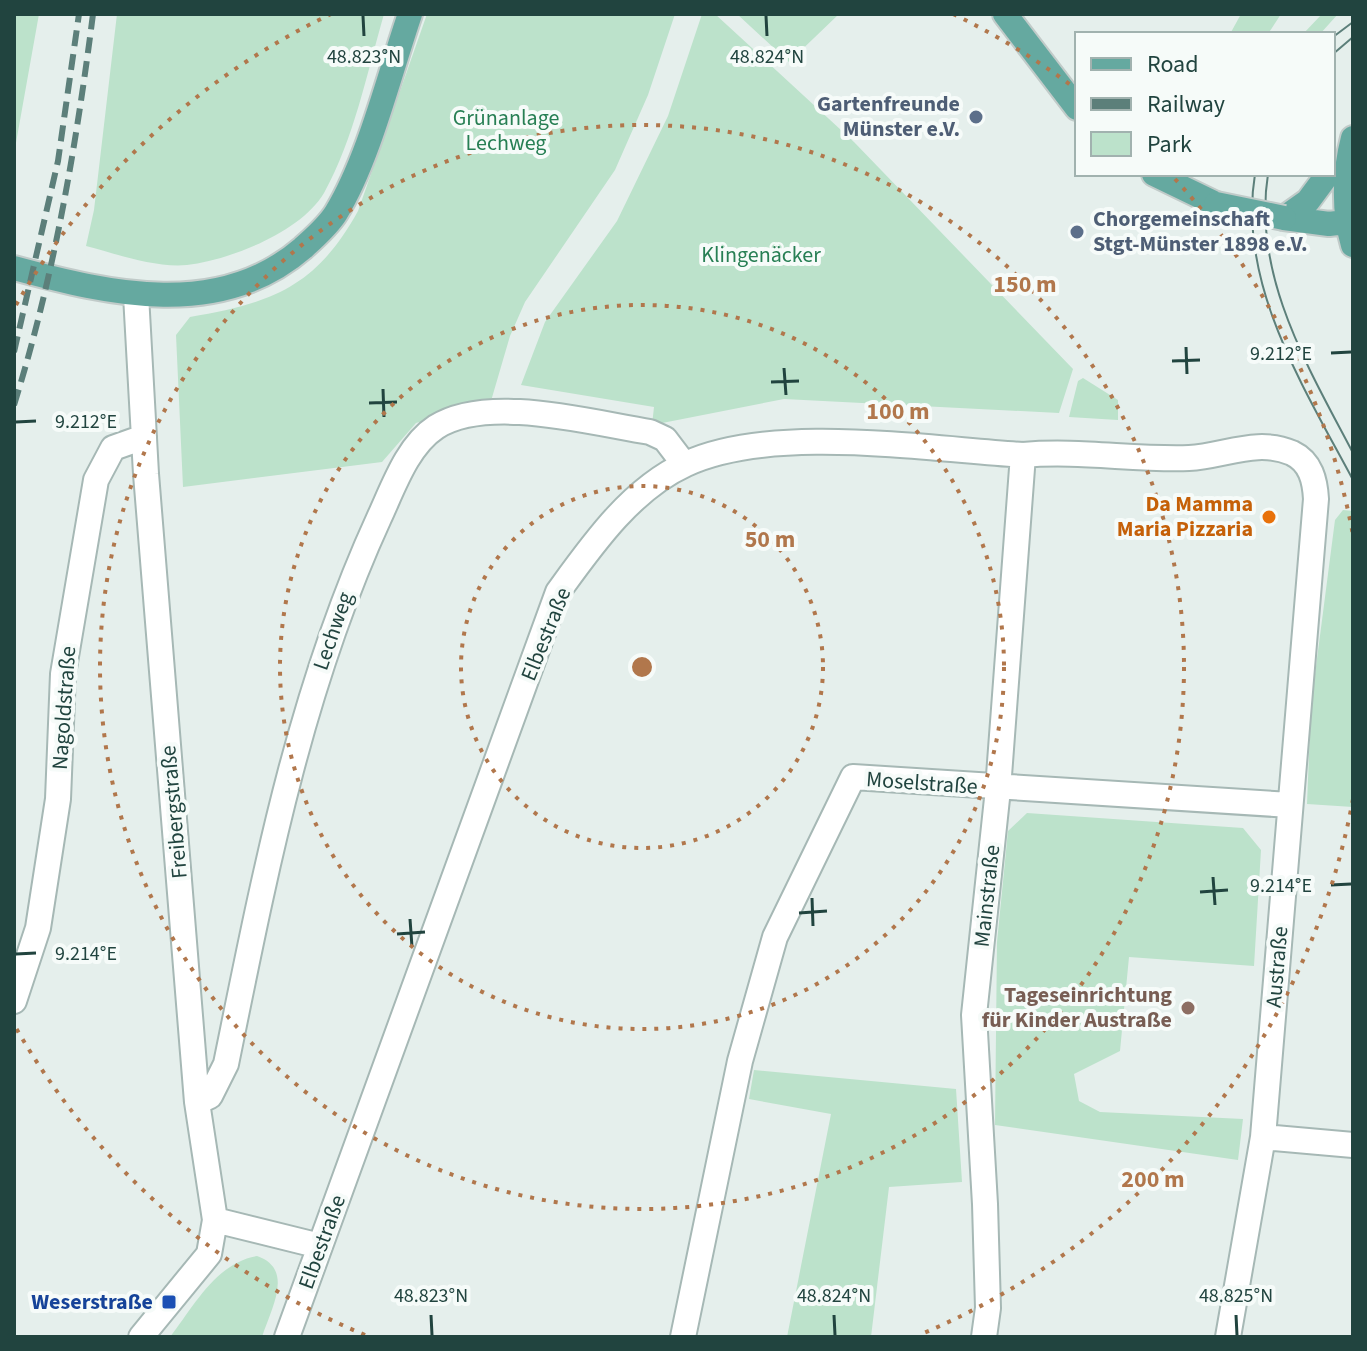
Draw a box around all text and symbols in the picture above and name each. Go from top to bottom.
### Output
legend [1075,32,1335,176]
text: 48.823°N [327,43,401,71]
text: 48.824°N [730,43,804,71]
text: Road [1147,47,1199,82]
text: Railway [1147,87,1225,122]
place label: Gartenfreunde Münster e.V. [817,88,960,145]
park label: Grünanlage Lechweg [453,102,559,159]
marker: Gartenfreunde Münster e.V. [967,108,985,126]
text: Park [1147,127,1192,162]
place label: Chorgemeinschaft Stgt-Münster 1898 e.V. [1093,203,1308,260]
marker: Chorgemeinschaft Stgt-Münster 1898 e.V. [1068,223,1086,241]
park label: Klingenäcker [701,239,821,271]
text: 150 m [993,267,1057,302]
text: 9.212°E [1250,340,1312,368]
text: 100 m [866,394,930,429]
text: 9.212°E [55,408,117,436]
place label: Da Mamma Maria Pizzaria [1117,488,1253,545]
marker: Da Mamma Maria Pizzaria [1260,508,1278,526]
text: 50 m [745,522,795,557]
street label: Elbestraße [513,582,579,686]
street label: Lechweg [305,588,361,674]
street label: Nagoldstraße [44,645,84,771]
centre of rings [628,653,656,681]
street label: Freibergstraße [152,744,196,880]
street label: Moselstraße [865,763,979,803]
street label: Mainstraße [966,843,1008,949]
text: 9.214°E [1250,872,1312,900]
street label: Austraße [1257,925,1297,1009]
text: 9.214°E [55,940,117,968]
place label: Tageseinrichtung für Kinder Austraße [982,979,1172,1036]
marker: Tageseinrichtung für Kinder Austraße [1179,999,1197,1017]
text: 200 m [1121,1162,1185,1197]
street label: Elbestraße [290,1190,354,1294]
text: 48.823°N [394,1282,468,1310]
text: 48.824°N [797,1282,871,1310]
text: 48.825°N [1199,1282,1273,1310]
place label: Weserstraße [31,1286,153,1318]
marker: Weserstraße [160,1293,178,1311]

